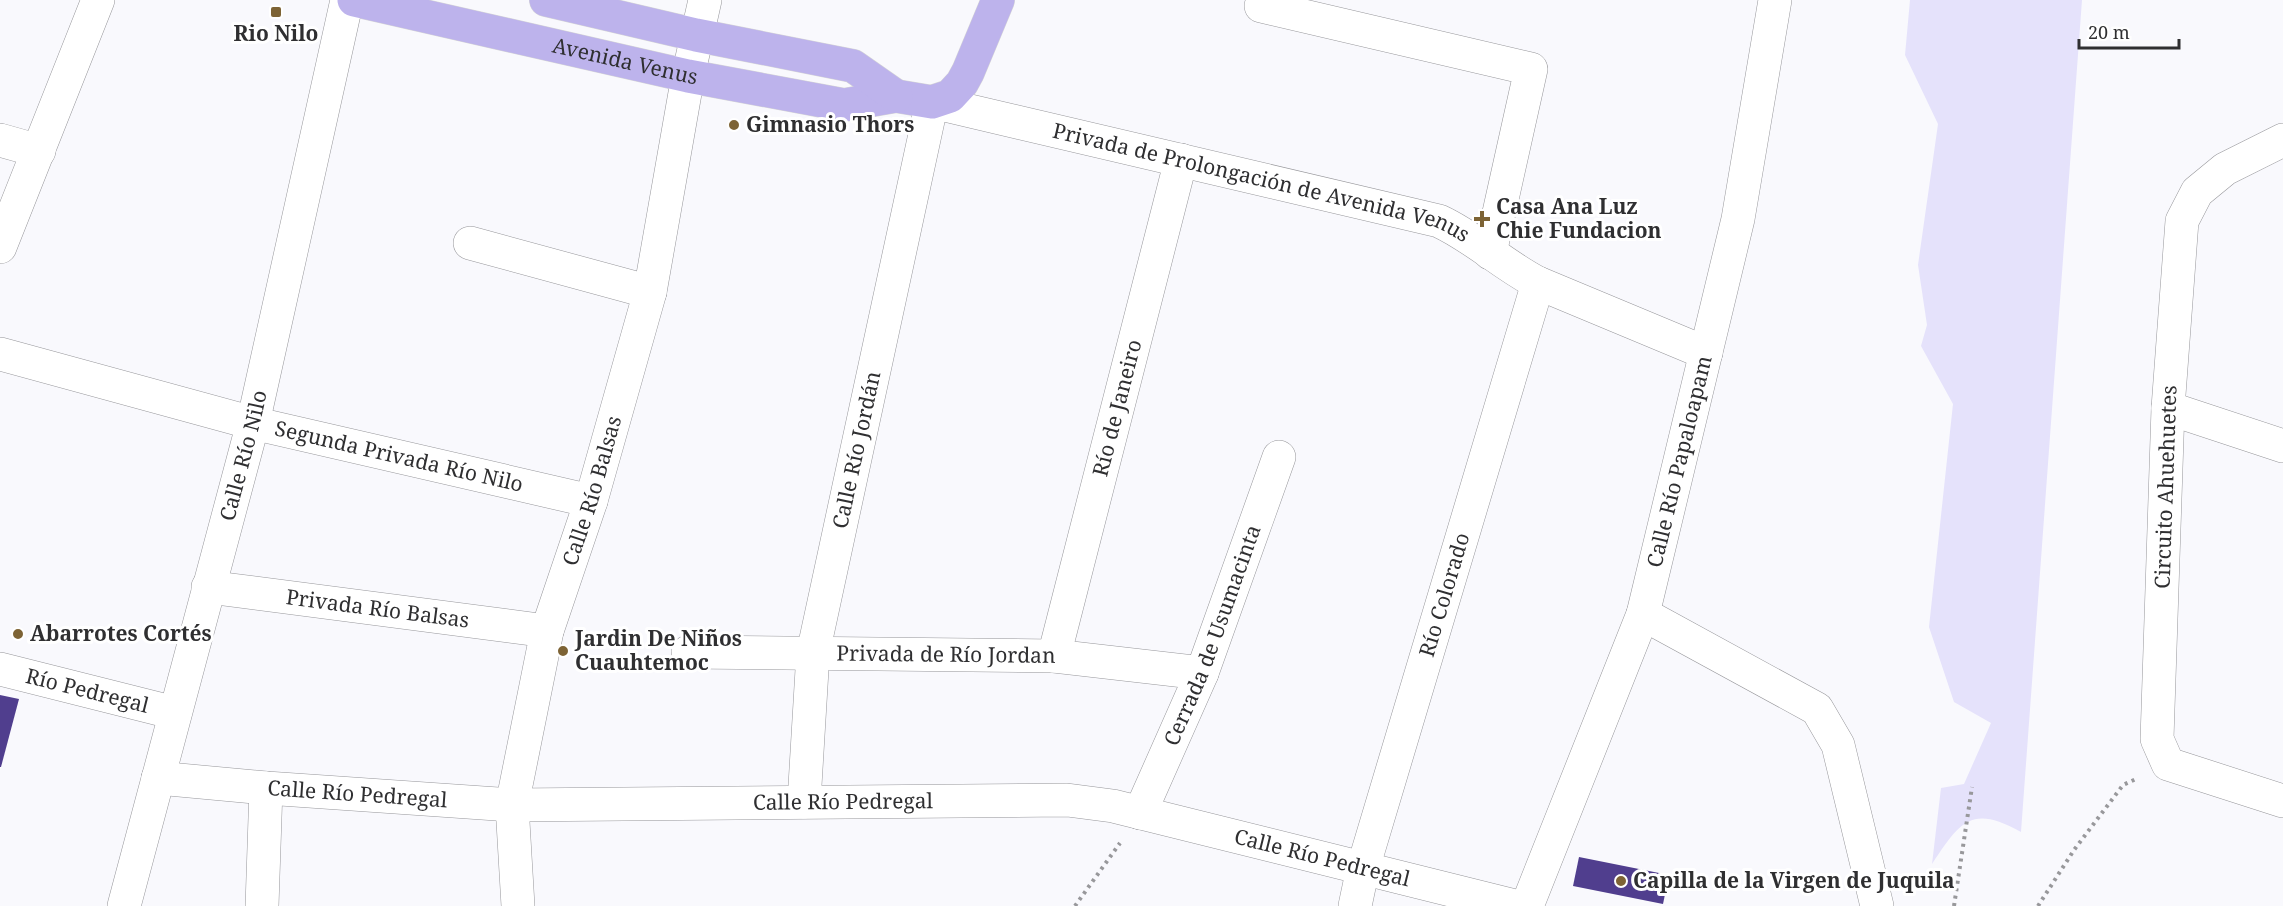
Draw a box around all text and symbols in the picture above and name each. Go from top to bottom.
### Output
marker: Rio Nilo [269,5,283,19]
scale bar [2079,12,2180,50]
place label: Rio Nilo [234,19,318,47]
text: 20 m [2088,20,2130,44]
street label: Avenida Venus [550,31,700,91]
place label: Gimnasio Thors [746,110,914,138]
street label: Privada de Prolongación de Avenida Venus [1050,116,1476,248]
marker: Gimnasio Thors [727,118,741,132]
place label: Casa Ana Luz Chie Fundacion [1496,192,1662,244]
marker: Casa Ana Luz Chie Fundacion [1473,210,1491,228]
street label: Río de Janeiro [1086,336,1148,479]
street label: Calle Río Papaloapam [1640,352,1718,570]
street label: Calle Río Jordán [825,368,886,531]
street label: Circuito Ahuehuetes [2147,385,2183,589]
street label: Calle Río Nilo [212,387,273,524]
street label: Calle Río Balsas [555,412,627,569]
street label: Segunda Privada Río Nilo [272,413,526,498]
street label: Cerrada de Usumacinta [1157,521,1267,750]
street label: Río Colorado [1412,529,1476,660]
street label: Privada Río Balsas [284,582,471,634]
place label: Abarrotes Cortés [30,619,212,647]
place label: Jardin De Niños Cuauhtemoc [574,624,742,676]
marker: Abarrotes Cortés [11,627,25,641]
street label: Privada de Río Jordan [836,639,1056,669]
marker: Jardin De Niños Cuauhtemoc [556,644,570,658]
street label: Río Pedregal [23,661,152,719]
street label: Calle Río Pedregal [267,773,449,814]
street label: Calle Río Pedregal [753,786,934,816]
street label: Calle Río Pedregal [1232,822,1414,893]
place label: Capilla de la Virgen de Juquila [1633,866,1955,894]
marker: Capilla de la Virgen de Juquila [1614,874,1628,888]

